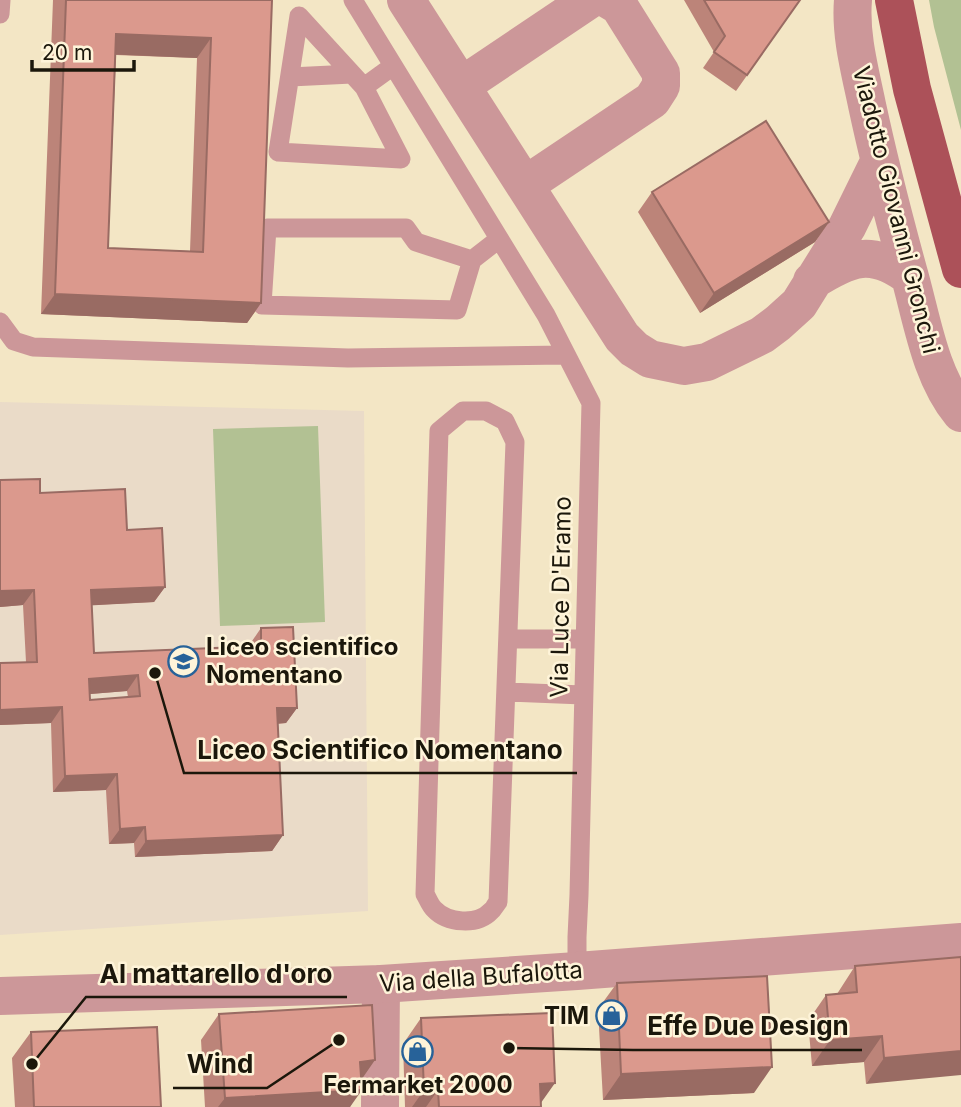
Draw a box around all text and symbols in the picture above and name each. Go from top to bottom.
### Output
scale bar [32,28,133,72]
text: 20 m [42,40,92,65]
street label: Viadotto Giovanni Gronchi [847,63,946,357]
street label: Via Luce D'Eramo [544,496,577,698]
place label: Liceo scientifico Nomentano [206,632,399,689]
school or university icon: Liceo scientifico Nomentano [166,644,200,678]
callout: Liceo Scientifico Nomentano [184,726,577,773]
text: Liceo Scientifico Nomentano [197,734,563,765]
callout: Al mattarello d'oro [86,950,347,997]
street label: Via della Bufalotta [378,955,584,998]
text: Al mattarello d'oro [100,958,332,989]
shop icon: TIM [595,999,629,1033]
place label: TIM [544,1001,589,1030]
callout: Effe Due Design [633,1003,862,1050]
text: Effe Due Design [647,1010,849,1041]
shop icon: Fermarket 2000 [401,1034,435,1068]
callout: Wind [173,1041,267,1088]
text: Wind [187,1048,253,1079]
place label: Fermarket 2000 [323,1070,513,1099]

